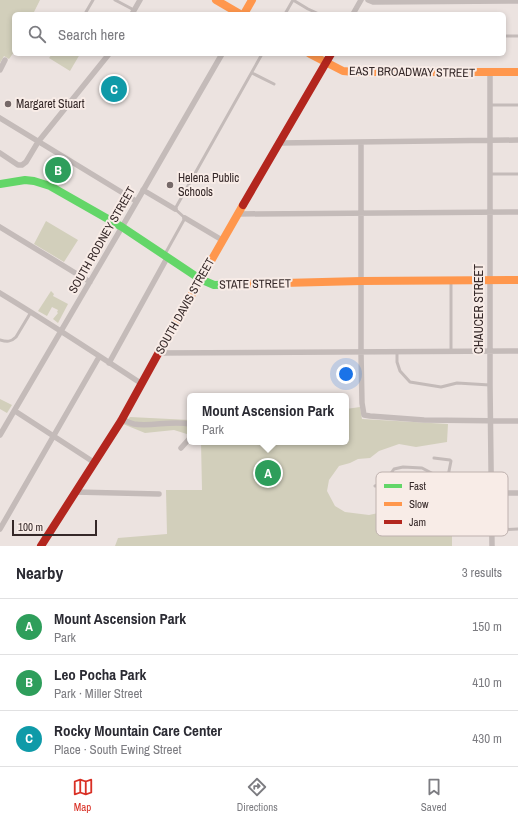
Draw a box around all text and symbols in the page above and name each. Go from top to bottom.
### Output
search box [12,12,506,56]
icon: search [26,23,48,45]
text: Search here [58,24,125,45]
street label: EAST BROADWAY STREET [349,63,475,81]
pin: C [101,74,127,104]
place label: Margaret Stuart [16,96,85,112]
marker: Margaret Stuart [3,99,13,109]
pin: B [45,155,71,185]
place label: Helena Public Schools [178,170,239,200]
marker: Helena Public Schools [165,180,175,190]
street label: SOUTH RODNEY STREET [65,184,139,296]
street label: SOUTH DAVIS STREET [152,255,218,357]
street label: CHAUCER STREET [471,264,487,354]
street label: STATE STREET [219,275,291,293]
your location [336,364,356,384]
popup [187,393,349,445]
text: Mount Ascension Park [202,400,334,421]
text: Park [202,421,224,438]
pin: A [255,458,281,488]
legend [376,472,508,536]
text: Fast [409,479,427,493]
text: Slow [409,497,429,511]
text: Jam [409,515,426,529]
scale bar [12,518,97,537]
text: 100 m [18,520,43,534]
text: Nearby [16,561,63,584]
text: 3 results [462,564,502,581]
text: Mount Ascension Park [54,608,186,629]
text: A [25,618,33,635]
text: 150 m [472,618,502,635]
text: Park [54,629,76,646]
text: Leo Pocha Park [54,664,146,685]
text: B [25,674,33,691]
text: 410 m [472,674,502,691]
text: Park · Miller Street [54,685,142,702]
text: Rocky Mountain Care Center [54,720,222,741]
text: C [25,730,33,747]
text: 430 m [472,730,502,747]
text: Place · South Ewing Street [54,741,181,758]
tab: Map [72,776,94,814]
tab: Directions [237,776,278,814]
tab: Saved [421,776,446,814]

